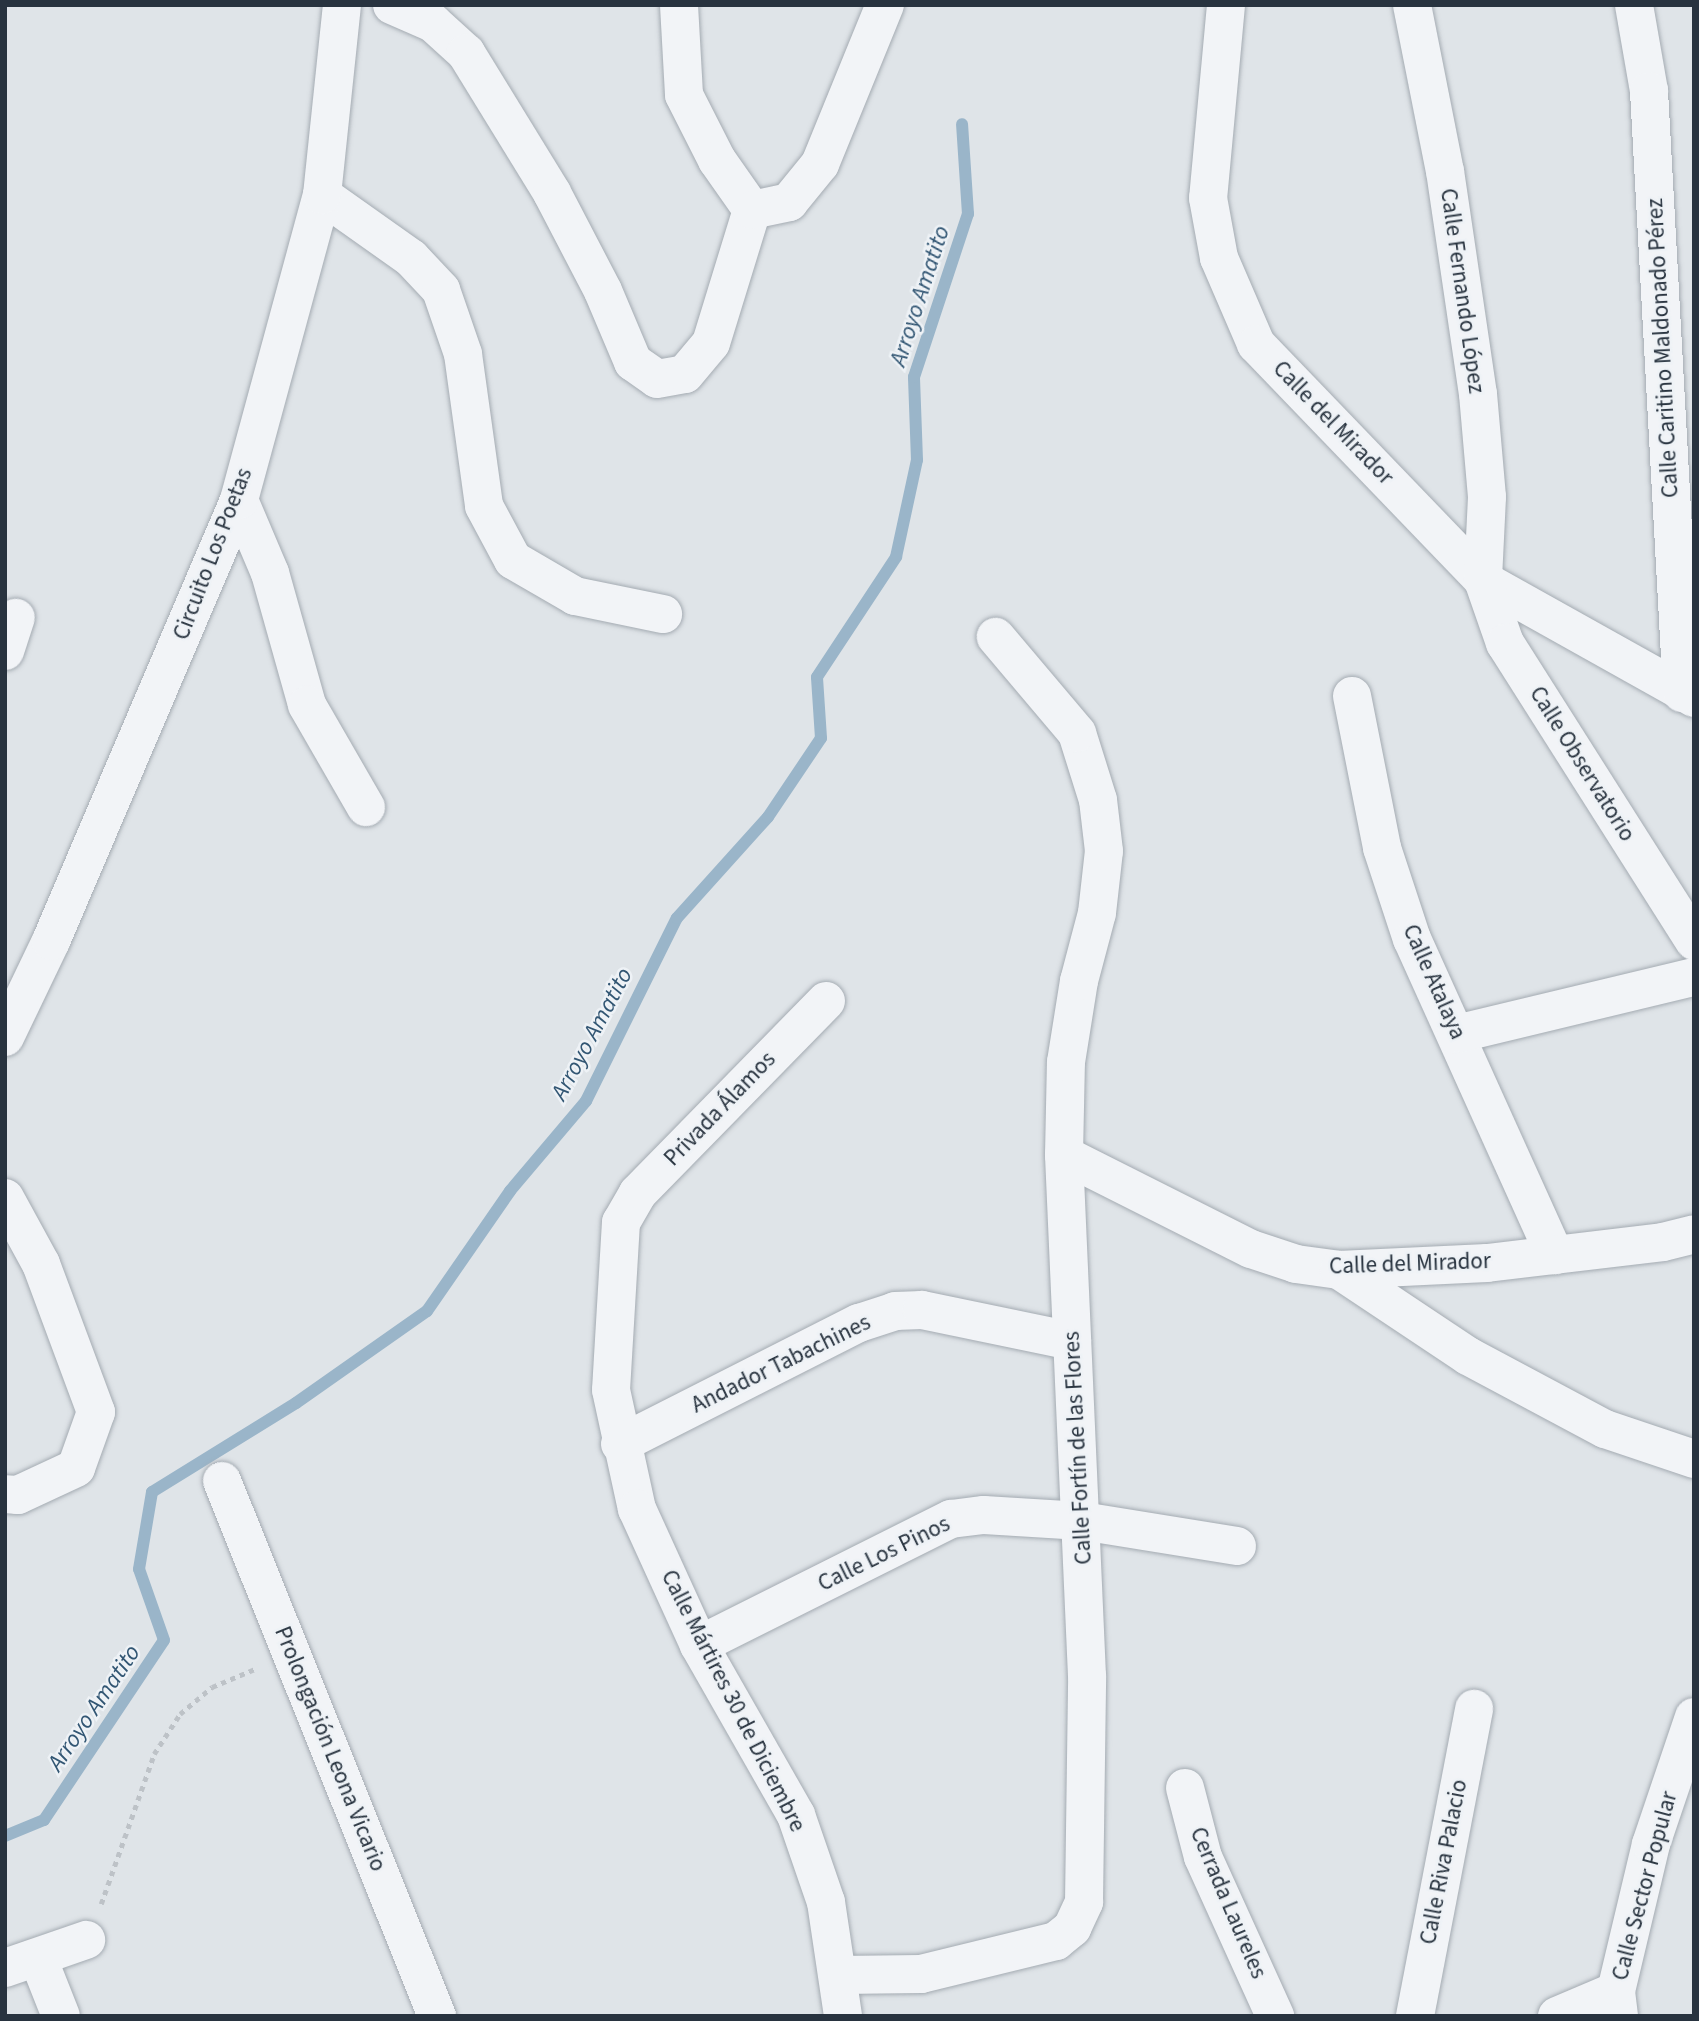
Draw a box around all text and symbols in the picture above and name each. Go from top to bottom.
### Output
street label: Calle Fernando López [1434,187,1490,395]
street label: Calle Caritino Maldonado Pérez [1641,197,1685,499]
water label: Arroyo Amatito [884,222,956,370]
street label: Calle del Mirador [1267,355,1399,491]
street label: Circuito Los Poetas [168,464,258,644]
street label: Calle Observatorio [1523,681,1641,847]
street label: Calle Atalaya [1396,920,1472,1044]
water label: Arroyo Amatito [545,963,639,1105]
street label: Privada Álamos [658,1046,782,1172]
street label: Calle del Mirador [1329,1247,1491,1281]
street label: Andador Tabachines [687,1309,875,1419]
street label: Calle Fortín de las Flores [1058,1331,1098,1565]
street label: Calle Los Pinos [814,1510,954,1598]
street label: Calle Mártires 30 de Diciembre [655,1565,811,1837]
street label: Prolongación Leona Vicario [268,1622,392,1876]
water label: Arroyo Amatito [41,1639,147,1777]
street label: Calle Riva Palacio [1414,1777,1474,1947]
street label: Calle Sector Popular [1606,1788,1684,1984]
street label: Cerrada Laureles [1184,1823,1272,1983]

